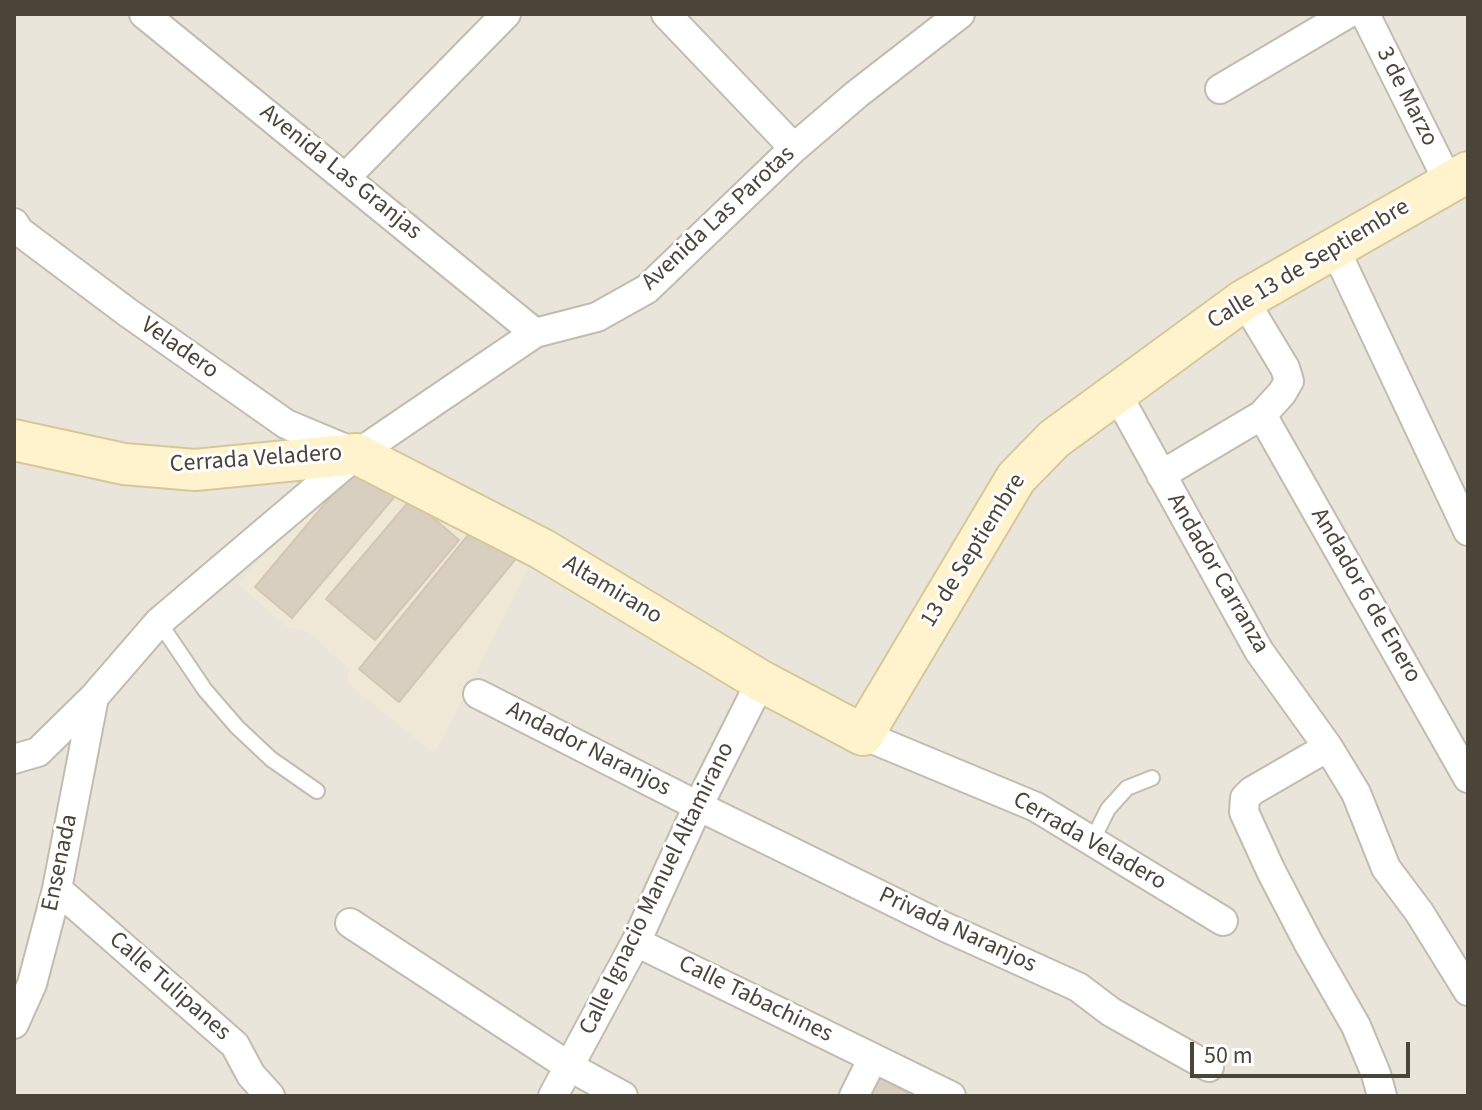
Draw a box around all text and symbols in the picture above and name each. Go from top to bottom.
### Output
street label: 3 de Marzo [1369,43,1443,151]
street label: Avenida Las Granjas [253,99,427,247]
street label: Avenida Las Parotas [636,141,802,297]
street label: Calle 13 de Septiembre [1203,193,1415,337]
street label: Veladero [135,312,223,386]
street label: Cerrada Veladero [169,440,343,480]
street label: 13 de Septiembre [915,469,1033,633]
street label: Andador Carranza [1160,489,1274,659]
street label: Andador 6 de Enero [1303,504,1427,688]
street label: Altamirano [557,550,667,632]
street label: Andador Naranjos [501,696,675,804]
street label: Calle Ignacio Manuel Altamirano [574,738,742,1040]
street label: Cerrada Veladero [1007,786,1171,898]
street label: Ensenada [37,812,85,914]
street label: Privada Naranjos [874,882,1040,980]
street label: Calle Tulipanes [102,926,236,1048]
street label: Calle Tabachines [673,950,837,1050]
scale bar [1194,1026,1414,1076]
text: 50 m [1204,1038,1253,1073]

